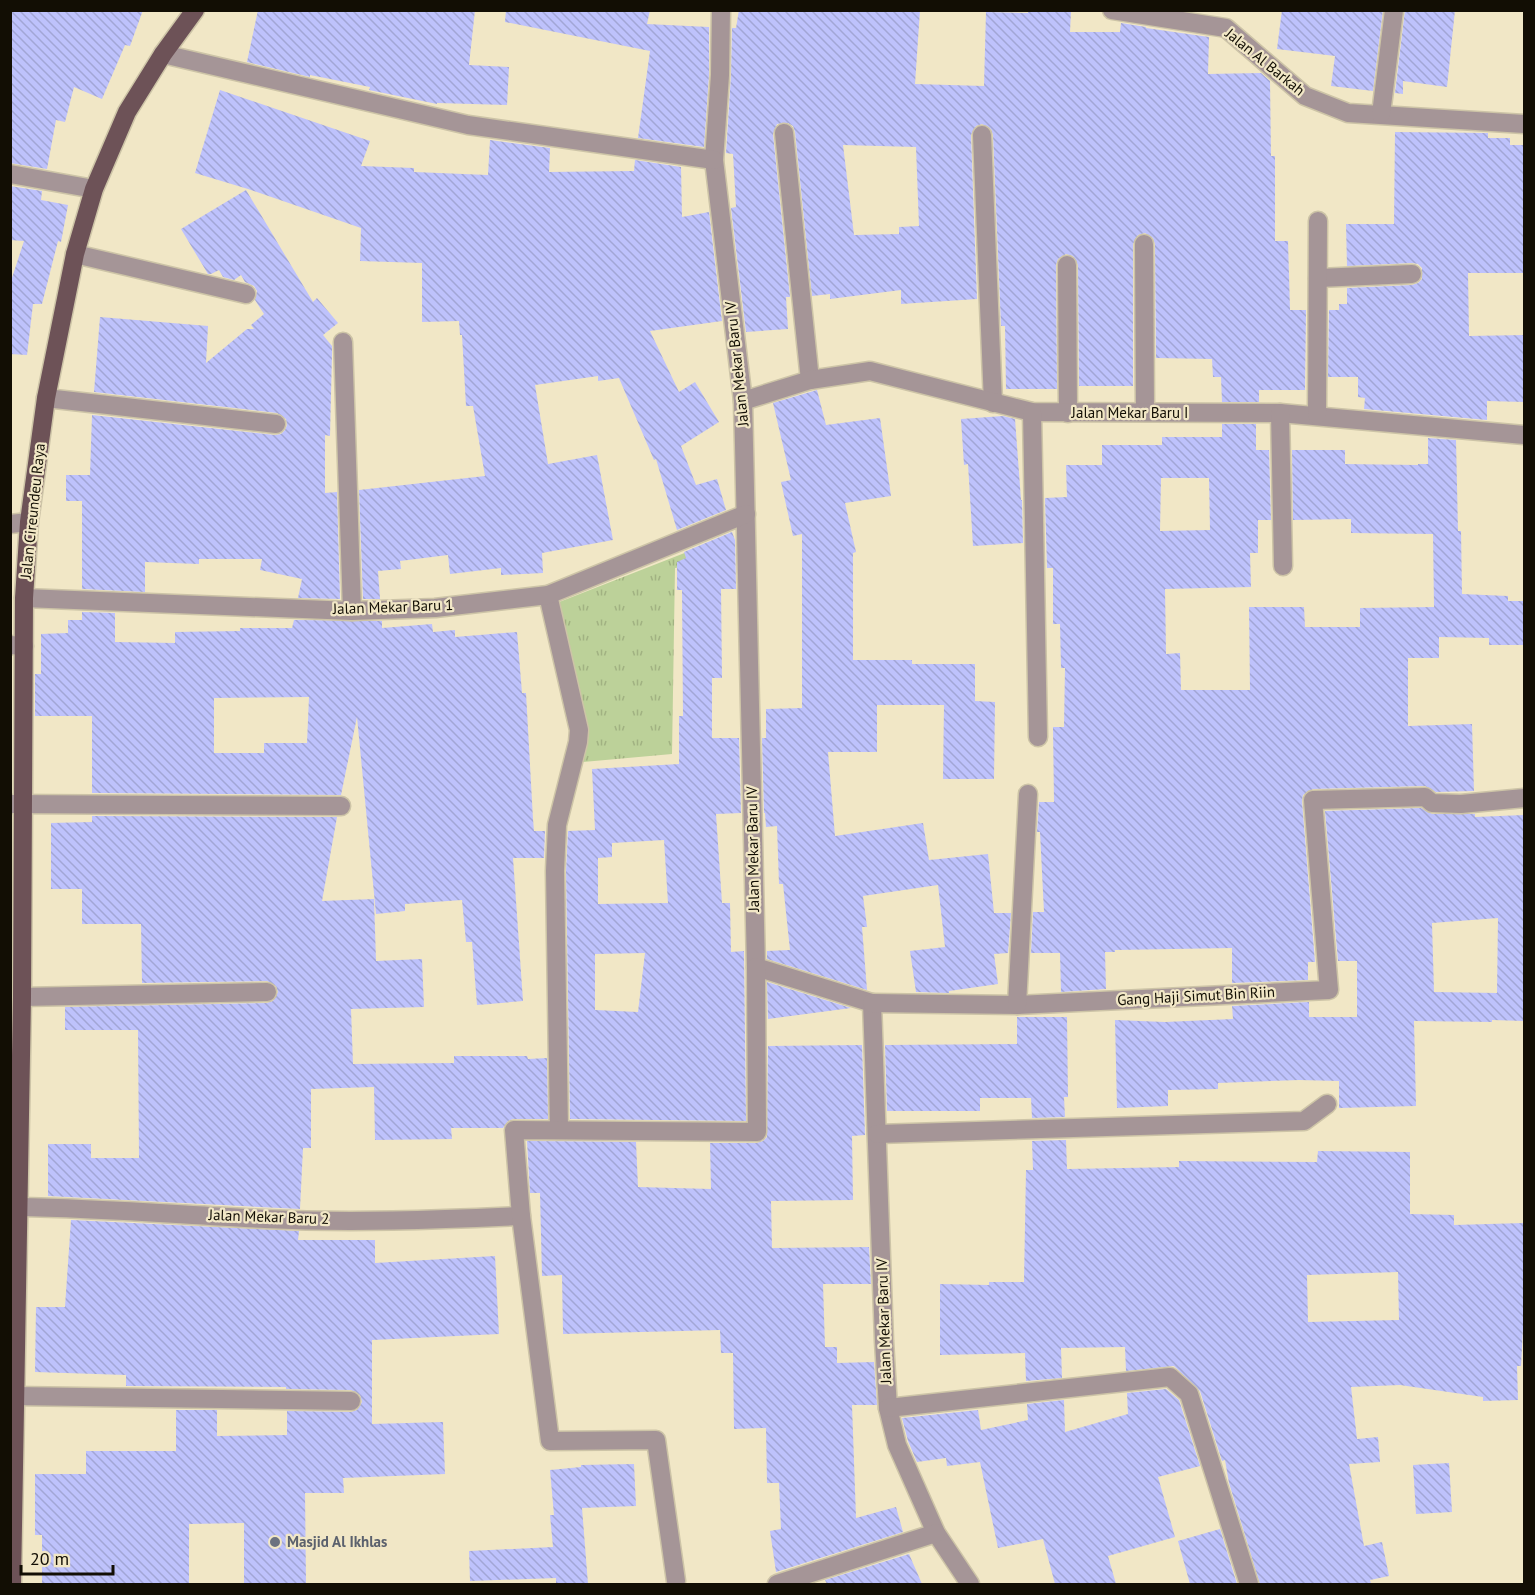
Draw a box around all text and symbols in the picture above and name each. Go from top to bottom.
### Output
street label: Jalan Al Barkah [1221,23,1309,99]
street label: Jalan Mekar Baru IV [720,300,753,428]
street label: Jalan Mekar Baru I [1071,403,1188,422]
street label: Jalan Cireundeu Raya [16,442,49,580]
street label: Jalan Mekar Baru 1 [331,595,454,618]
street label: Jalan Mekar Baru IV [742,786,763,913]
street label: Gang Haji Simut Bin Riin [1117,982,1275,1009]
street label: Jalan Mekar Baru 2 [207,1205,330,1228]
street label: Jalan Mekar Baru IV [872,1258,895,1385]
place label: Masjid Al Ikhlas [287,1532,387,1551]
marker: Masjid Al Ikhlas [268,1535,282,1549]
scale bar [21,1538,112,1576]
text: 20 m [30,1547,69,1570]

